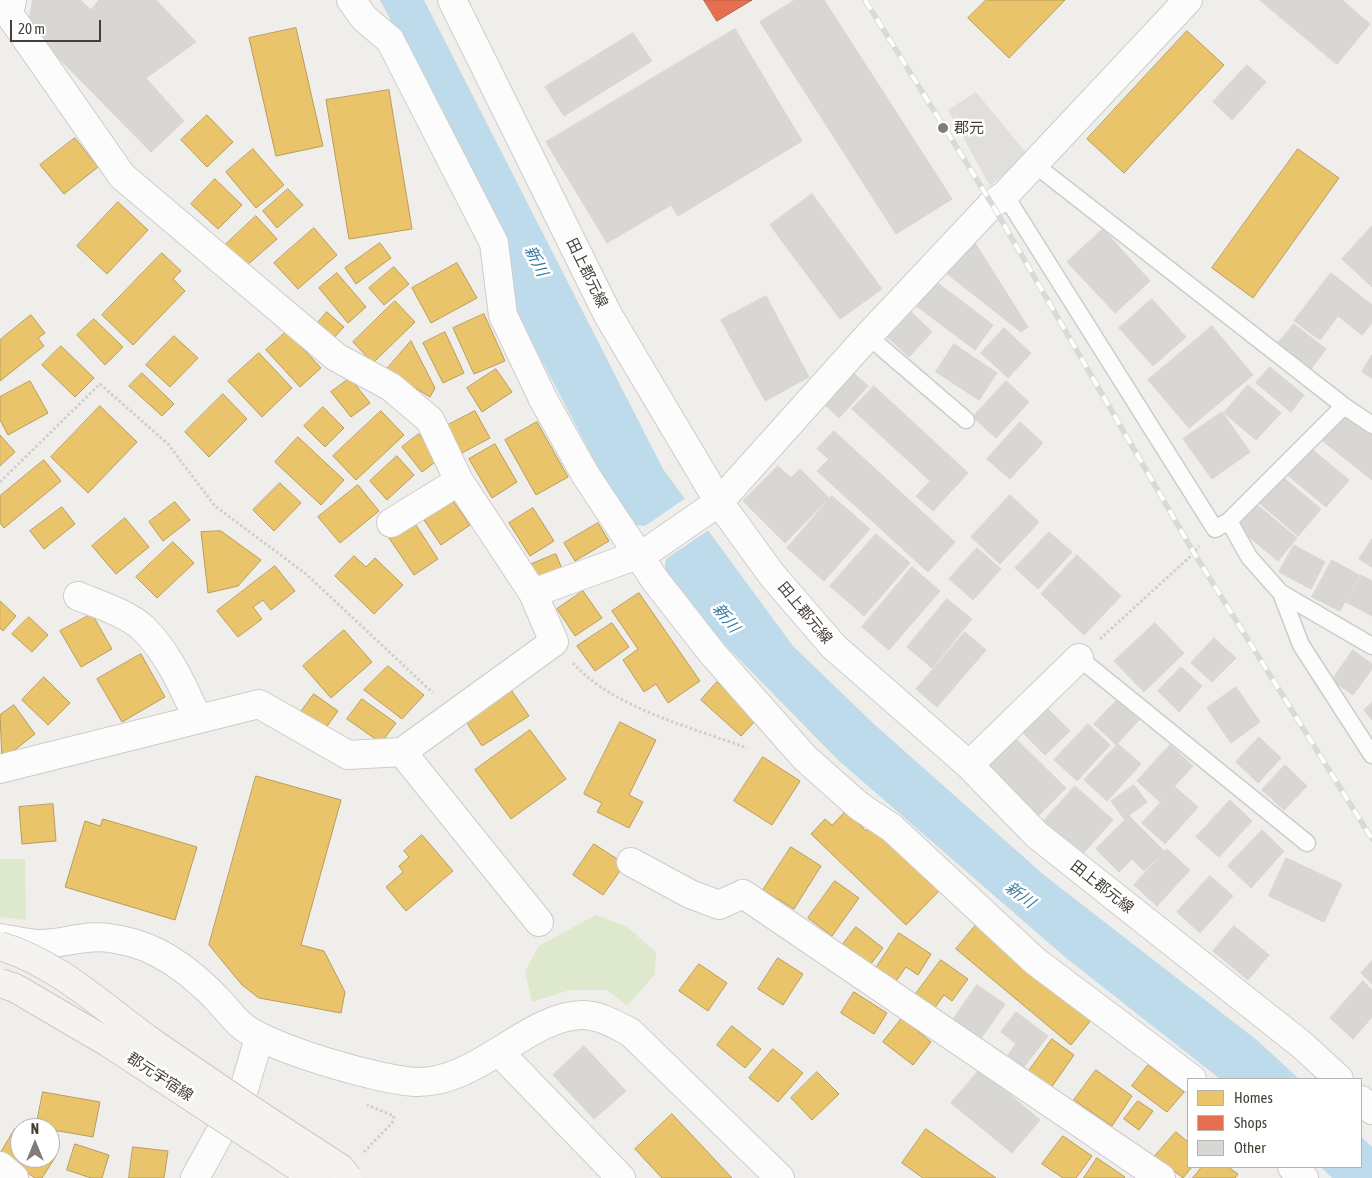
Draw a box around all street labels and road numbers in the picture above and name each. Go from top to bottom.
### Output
street label: 田上郡元線 [562,235,612,311]
street label: 田上郡元線 [774,578,836,648]
street label: 田上郡元線 [1067,857,1137,917]
street label: 郡元宇宿線 [124,1049,196,1105]

